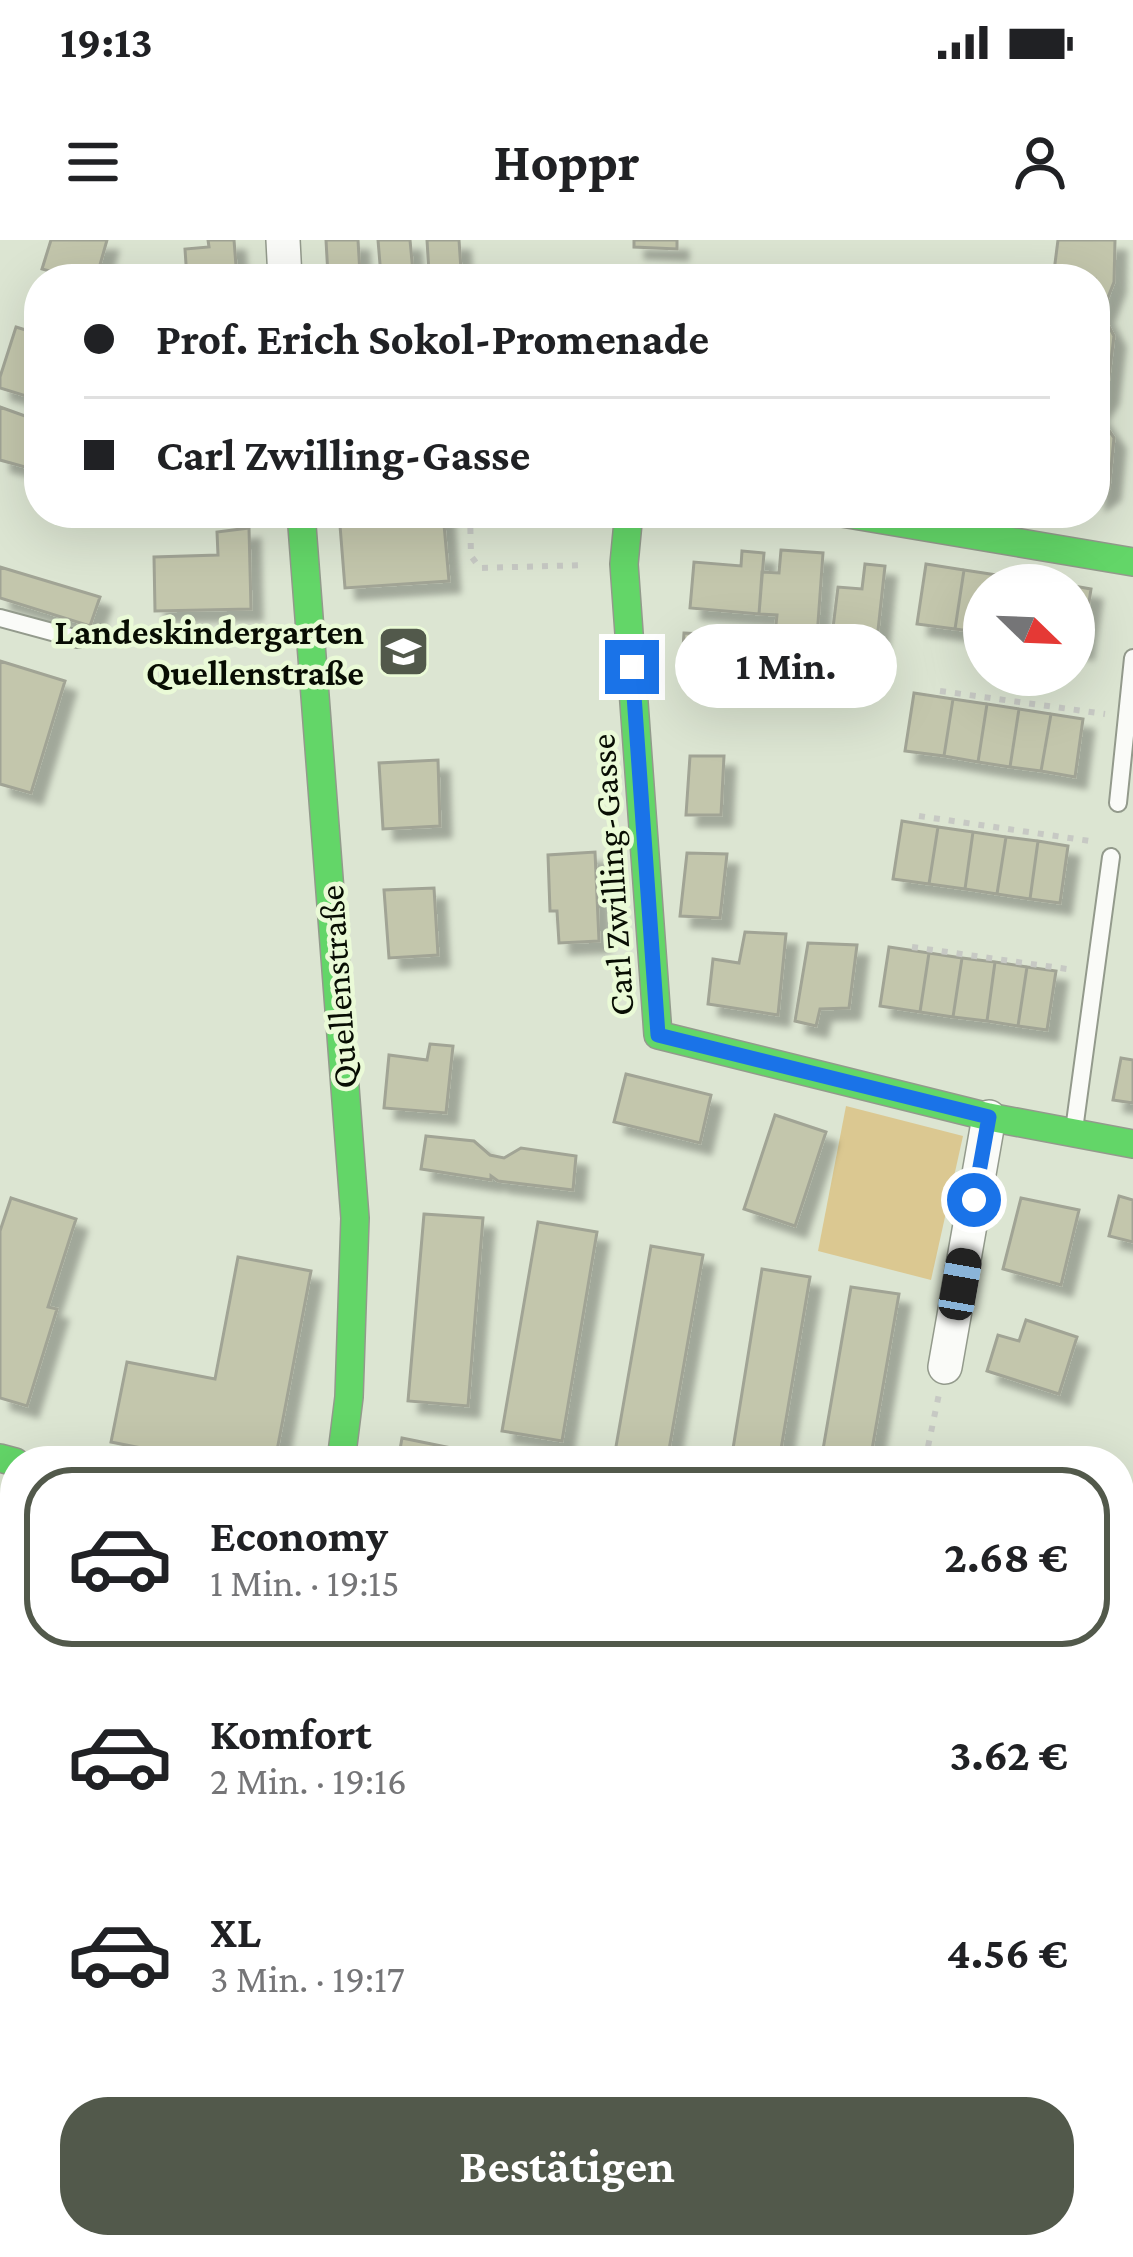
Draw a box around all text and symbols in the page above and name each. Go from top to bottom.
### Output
text: 19:13 [60,17,153,67]
icon: menu [60,129,126,195]
icon: person [1007,129,1073,195]
text: Hoppr [493,132,640,192]
text: Prof. Erich Sokol-Promenade [156,314,709,364]
text: Carl Zwilling-Gasse [156,430,530,480]
north arrow [963,564,1095,696]
map controls [963,564,1095,696]
place label: Landeskindergarten Quellenstraße [55,612,364,693]
school or university icon: Landeskindergarten Quellenstraße [375,624,431,680]
callout: 1 Min. [674,625,896,709]
route end [605,640,659,694]
text: 1 Min. [736,644,836,687]
street label: Carl Zwilling-Gasse [582,733,642,1017]
street label: Quellenstraße [311,884,365,1090]
route start [947,1173,1001,1227]
car [936,1245,984,1323]
icon: car [66,1503,174,1611]
text: Economy [210,1511,388,1561]
text: 2.68 € [944,1532,1068,1582]
text: 1 Min. · 19:15 [210,1561,400,1604]
icon: car [66,1701,174,1809]
text: Komfort [210,1709,371,1759]
text: 3.62 € [950,1730,1068,1780]
text: 2 Min. · 19:16 [210,1759,407,1802]
icon: car [66,1899,174,2007]
text: XL [210,1907,261,1957]
text: 4.56 € [946,1928,1068,1978]
text: 3 Min. · 19:17 [210,1957,405,2000]
button: Bestätigen [60,2097,1074,2235]

